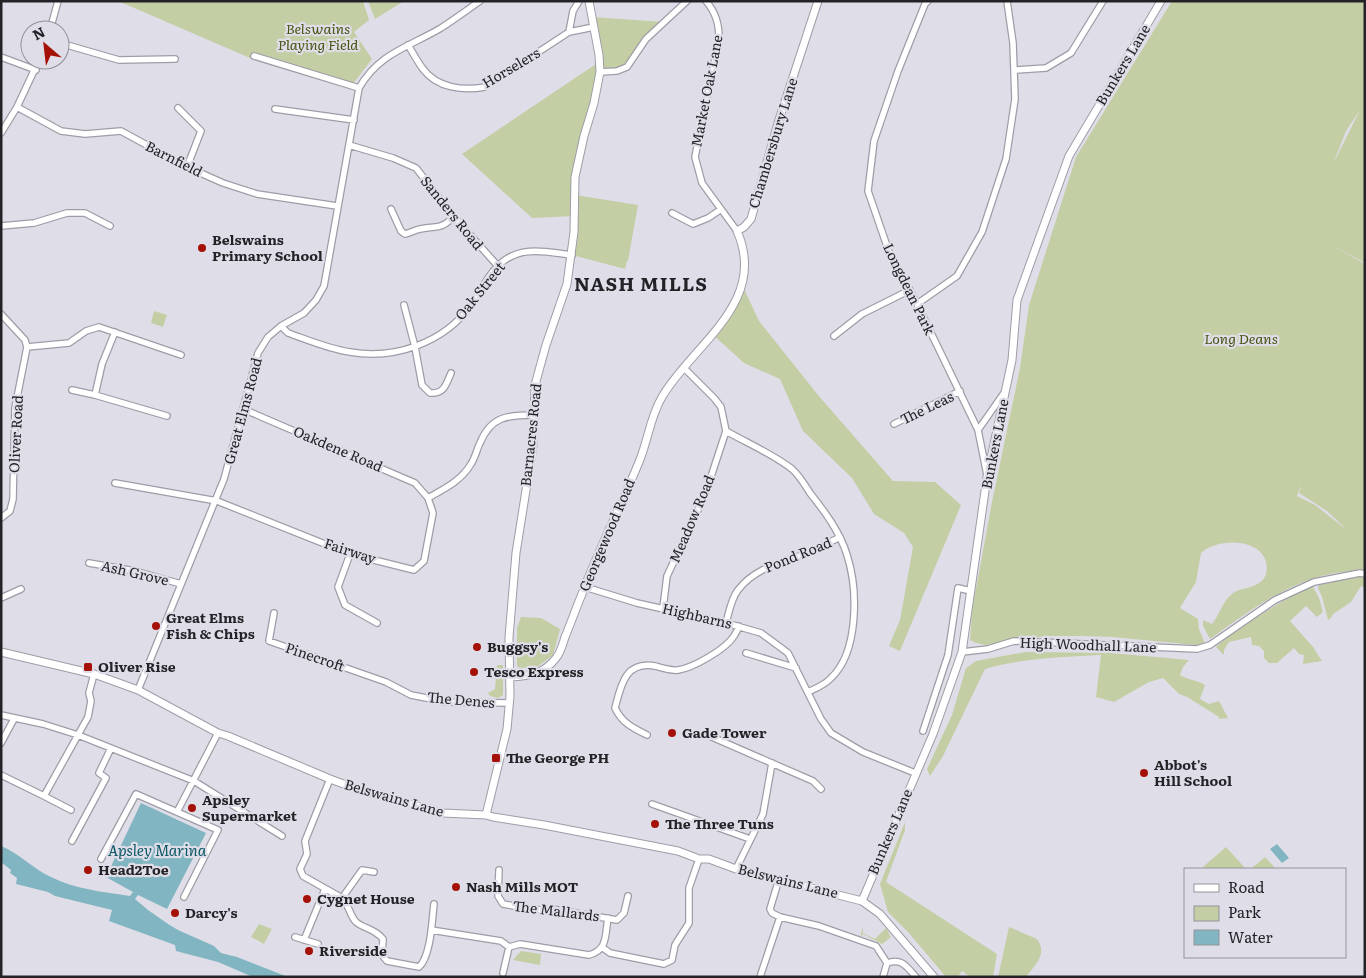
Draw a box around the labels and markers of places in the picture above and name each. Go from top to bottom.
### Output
place label: Belswains Primary School [212,229,323,265]
marker: Belswains Primary School [196,242,208,254]
place label: Great Elms Fish & Chips [166,607,255,643]
marker: Great Elms Fish & Chips [150,620,162,632]
place label: Buggsy's [487,636,548,656]
marker: Buggsy's [471,641,483,653]
place label: Oliver Rise [98,656,176,676]
marker: Oliver Rise [82,661,94,673]
place label: Tesco Express [484,661,584,681]
marker: Tesco Express [468,666,480,678]
place label: Gade Tower [682,722,767,742]
marker: Gade Tower [666,727,678,739]
place label: The George PH [506,747,609,767]
marker: The George PH [490,752,502,764]
place label: Abbot's Hill School [1154,754,1232,790]
marker: Abbot's Hill School [1138,767,1150,779]
place label: Apsley Supermarket [202,789,298,825]
marker: Apsley Supermarket [186,802,198,814]
place label: The Three Tuns [665,813,774,833]
marker: The Three Tuns [649,818,661,830]
place label: Head2Toe [98,859,169,879]
marker: Head2Toe [82,864,94,876]
place label: Nash Mills MOT [466,876,579,896]
marker: Nash Mills MOT [450,881,462,893]
place label: Cygnet House [317,888,415,908]
marker: Cygnet House [301,893,313,905]
place label: Darcy's [185,902,237,922]
marker: Darcy's [169,907,181,919]
place label: Riverside [319,940,387,960]
marker: Riverside [303,945,315,957]

